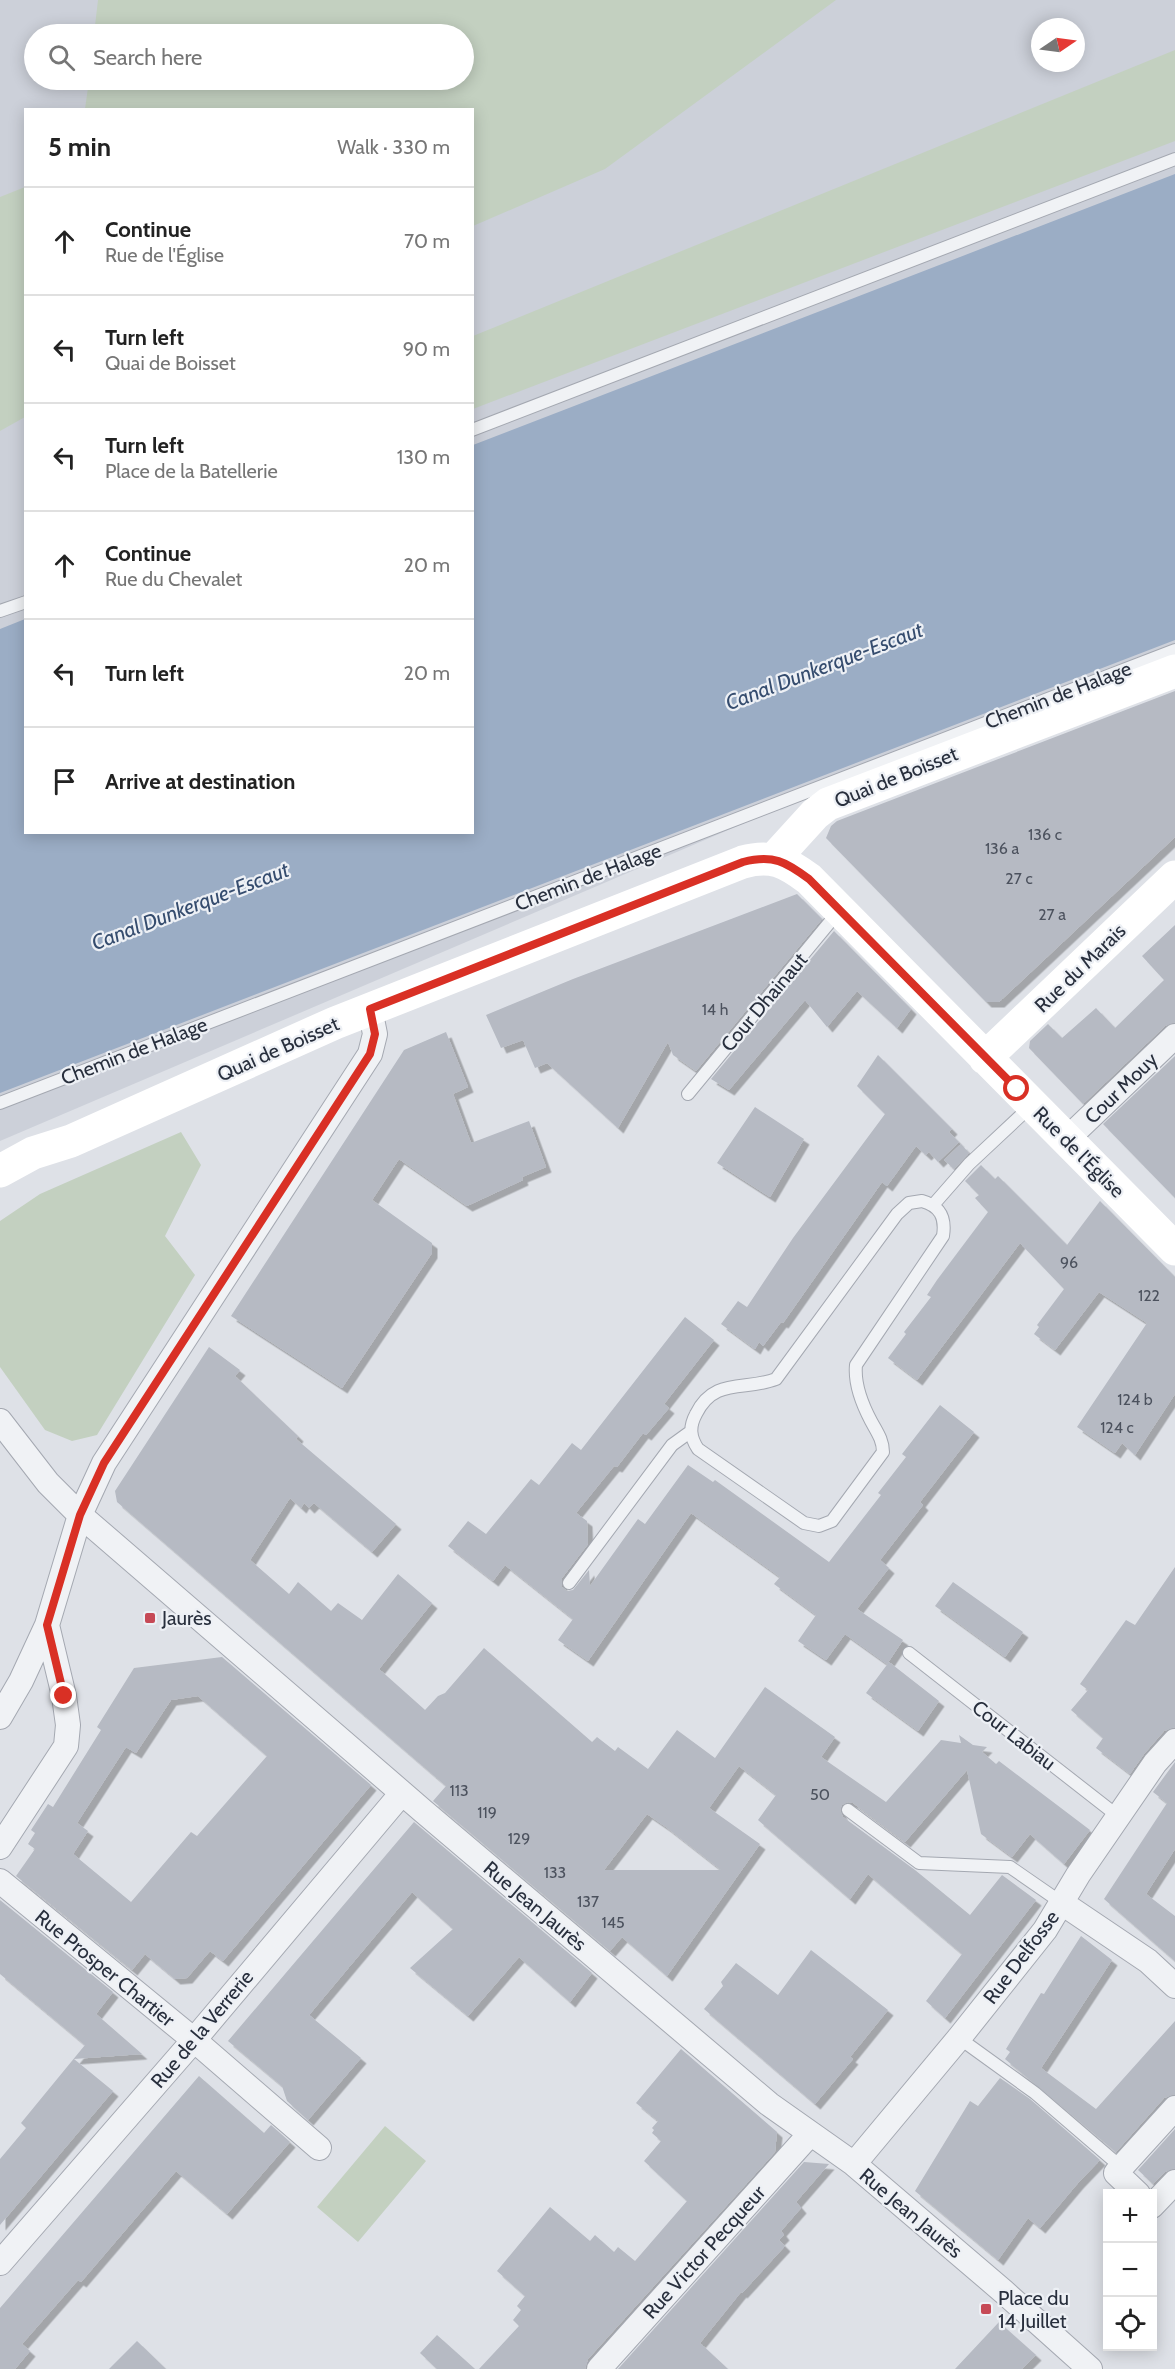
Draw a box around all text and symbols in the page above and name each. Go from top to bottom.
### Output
north arrow [1031,18,1085,72]
search box [24,24,474,90]
icon: search [45,41,78,74]
text: Search here [93,44,202,71]
text: 5 min [48,131,111,163]
text: Walk · 330 m [337,135,450,159]
text: Continue [105,216,191,243]
icon: ahead [48,225,81,258]
text: 70 m [404,229,450,253]
text: Rue de l'Église [105,243,224,267]
text: Turn left [105,324,184,351]
icon: left [48,333,81,366]
text: 90 m [403,337,450,361]
text: Quai de Boisset [105,351,236,375]
text: Turn left [105,432,184,459]
icon: left [48,441,81,474]
text: 130 m [397,445,450,469]
text: Place de la Batellerie [105,459,278,483]
text: Continue [105,540,191,567]
icon: ahead [48,549,81,582]
text: 20 m [404,553,450,577]
text: Rue du Chevalet [105,567,242,591]
water label: Canal Dunkerque-Escaut [722,617,927,715]
street label: Chemin de Halage [981,656,1135,734]
icon: left [48,657,81,690]
text: Turn left [105,660,184,687]
text: 20 m [404,661,450,685]
street label: Quai de Boisset [831,741,961,813]
icon: arrive [48,765,81,798]
text: Arrive at destination [105,768,295,795]
house number: 136 c [1028,825,1062,844]
street label: Chemin de Halage [511,838,665,916]
house number: 136 a [985,839,1019,858]
water label: Canal Dunkerque-Escaut [88,857,293,955]
house number: 27 c [1005,869,1033,888]
house number: 27 a [1038,905,1066,924]
street label: Rue du Marais [1030,919,1130,1017]
street label: Cour Dhainaut [716,948,812,1056]
house number: 14 h [702,1000,728,1019]
street label: Quai de Boisset [213,1011,343,1087]
street label: Chemin de Halage [57,1012,211,1090]
street label: Cour Mouy [1080,1047,1162,1129]
route start [1003,1075,1029,1101]
street label: Rue de l'Église [1028,1101,1130,1203]
house number: 96 [1060,1253,1078,1272]
house number: 122 [1138,1286,1160,1305]
house number: 124 b [1117,1390,1153,1409]
house number: 124 c [1100,1418,1134,1437]
place label: Jaurès [161,1606,212,1630]
marker: Jaurès [143,1611,157,1625]
route end [50,1682,76,1708]
street label: Cour Labiau [967,1695,1061,1775]
house number: 113 [449,1781,469,1800]
house number: 50 [810,1785,830,1804]
house number: 119 [477,1803,497,1822]
house number: 129 [508,1829,530,1848]
street label: Rue Jean Jaurès [479,1856,591,1956]
house number: 133 [544,1863,566,1882]
house number: 137 [577,1892,599,1911]
street label: Rue Prosper Chartier [30,1904,180,2032]
street label: Rue Delfosse [978,1906,1064,2008]
house number: 145 [601,1913,625,1932]
street label: Rue de la Verrerie [146,1965,258,2093]
street label: Rue Jean Jaurès [855,2163,967,2263]
street label: Rue Victor Pecqueur [638,2180,771,2324]
map controls [1103,2189,1157,2351]
button: + [1103,2189,1157,2243]
button: − [1103,2243,1157,2297]
place label: Place du 14 Juillet [998,2286,1069,2333]
button: locate [1103,2297,1157,2351]
marker: Place du 14 Juillet [979,2302,993,2316]

